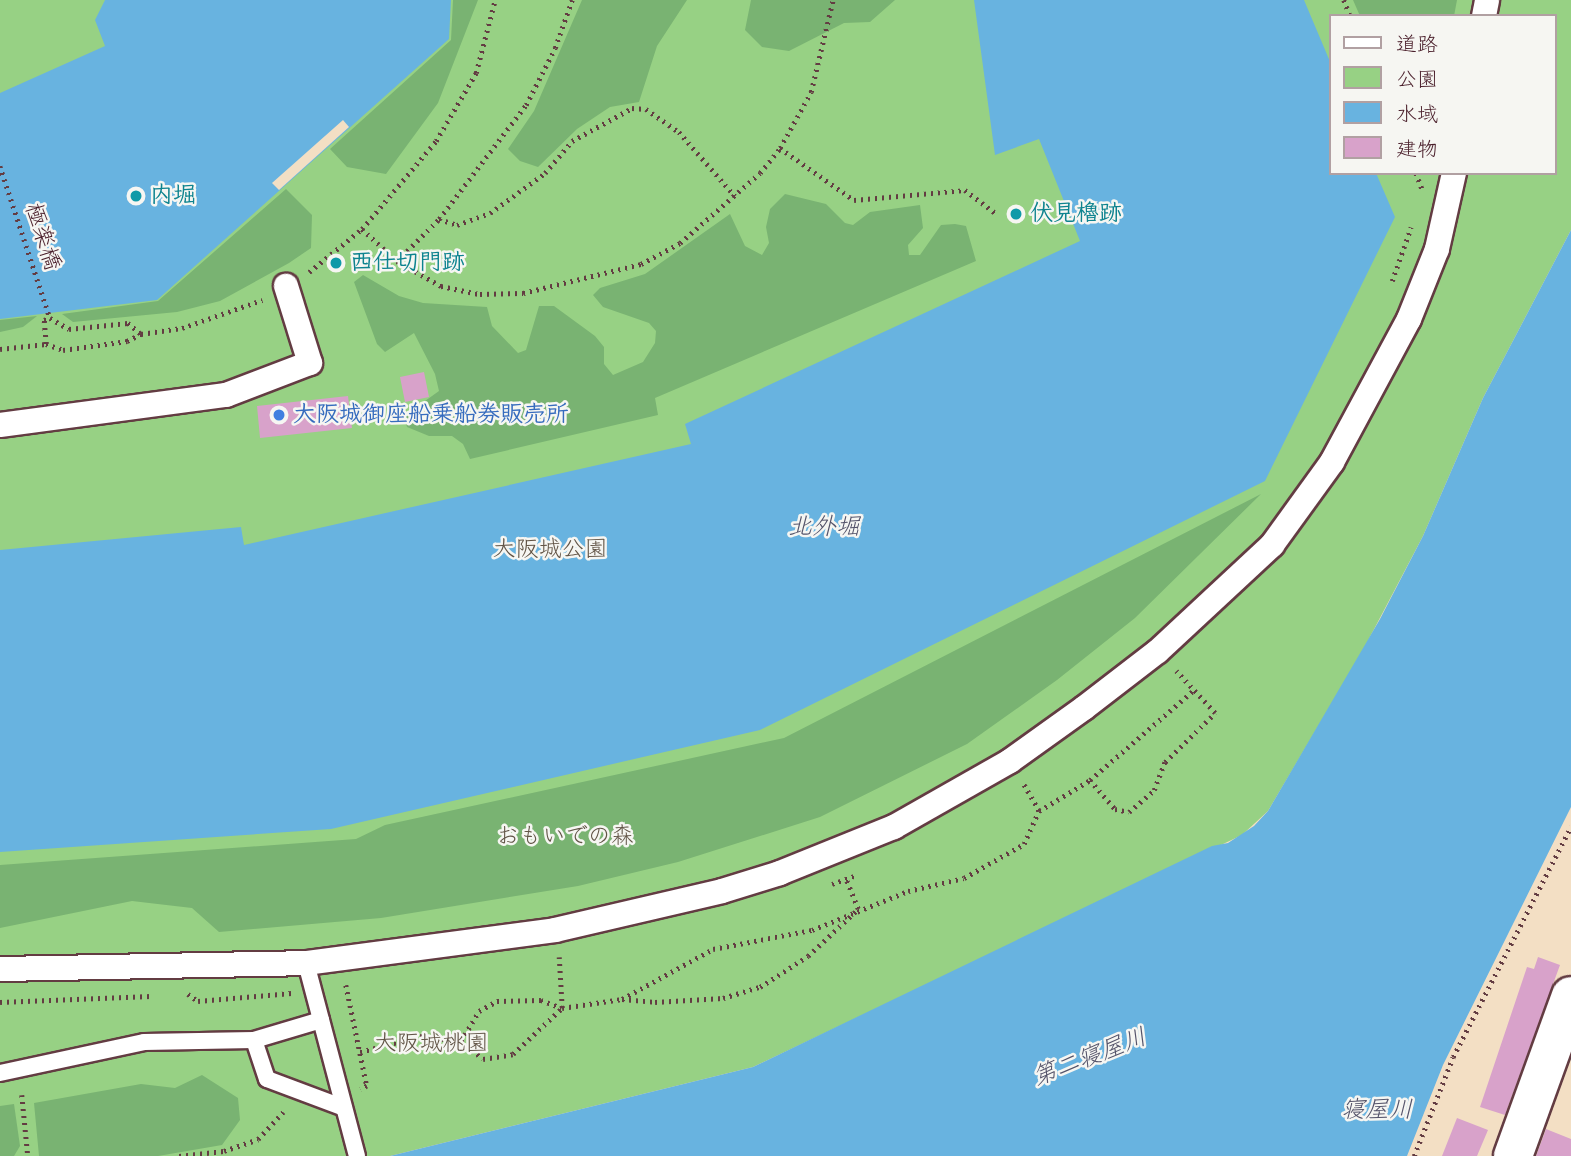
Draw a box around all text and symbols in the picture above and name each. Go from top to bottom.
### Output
legend [1330,14,1557,175]
text: 道路 [1396,31,1438,59]
text: 公園 [1396,66,1438,94]
text: 水域 [1396,101,1438,129]
text: 建物 [1396,136,1438,164]
place label: 内堀 [150,182,196,210]
marker: 内堀 [128,188,144,204]
street label: 極楽橋 [18,200,66,274]
place label: 伏見櫓跡 [1030,200,1122,228]
marker: 伏見櫓跡 [1008,206,1024,222]
place label: 西仕切門跡 [350,249,465,277]
marker: 西仕切門跡 [328,255,344,271]
place label: 大阪城御座船乗船券販売所 [293,401,569,429]
marker: 大阪城御座船乗船券販売所 [271,407,287,423]
water label: 北外堀 [788,514,860,542]
park label: 大阪城公園 [493,536,607,564]
park label: おもいでの森 [496,823,634,851]
water label: 第二寝屋川 [1029,1023,1151,1093]
park label: 大阪城桃園 [374,1030,488,1058]
water label: 寝屋川 [1341,1097,1413,1125]

